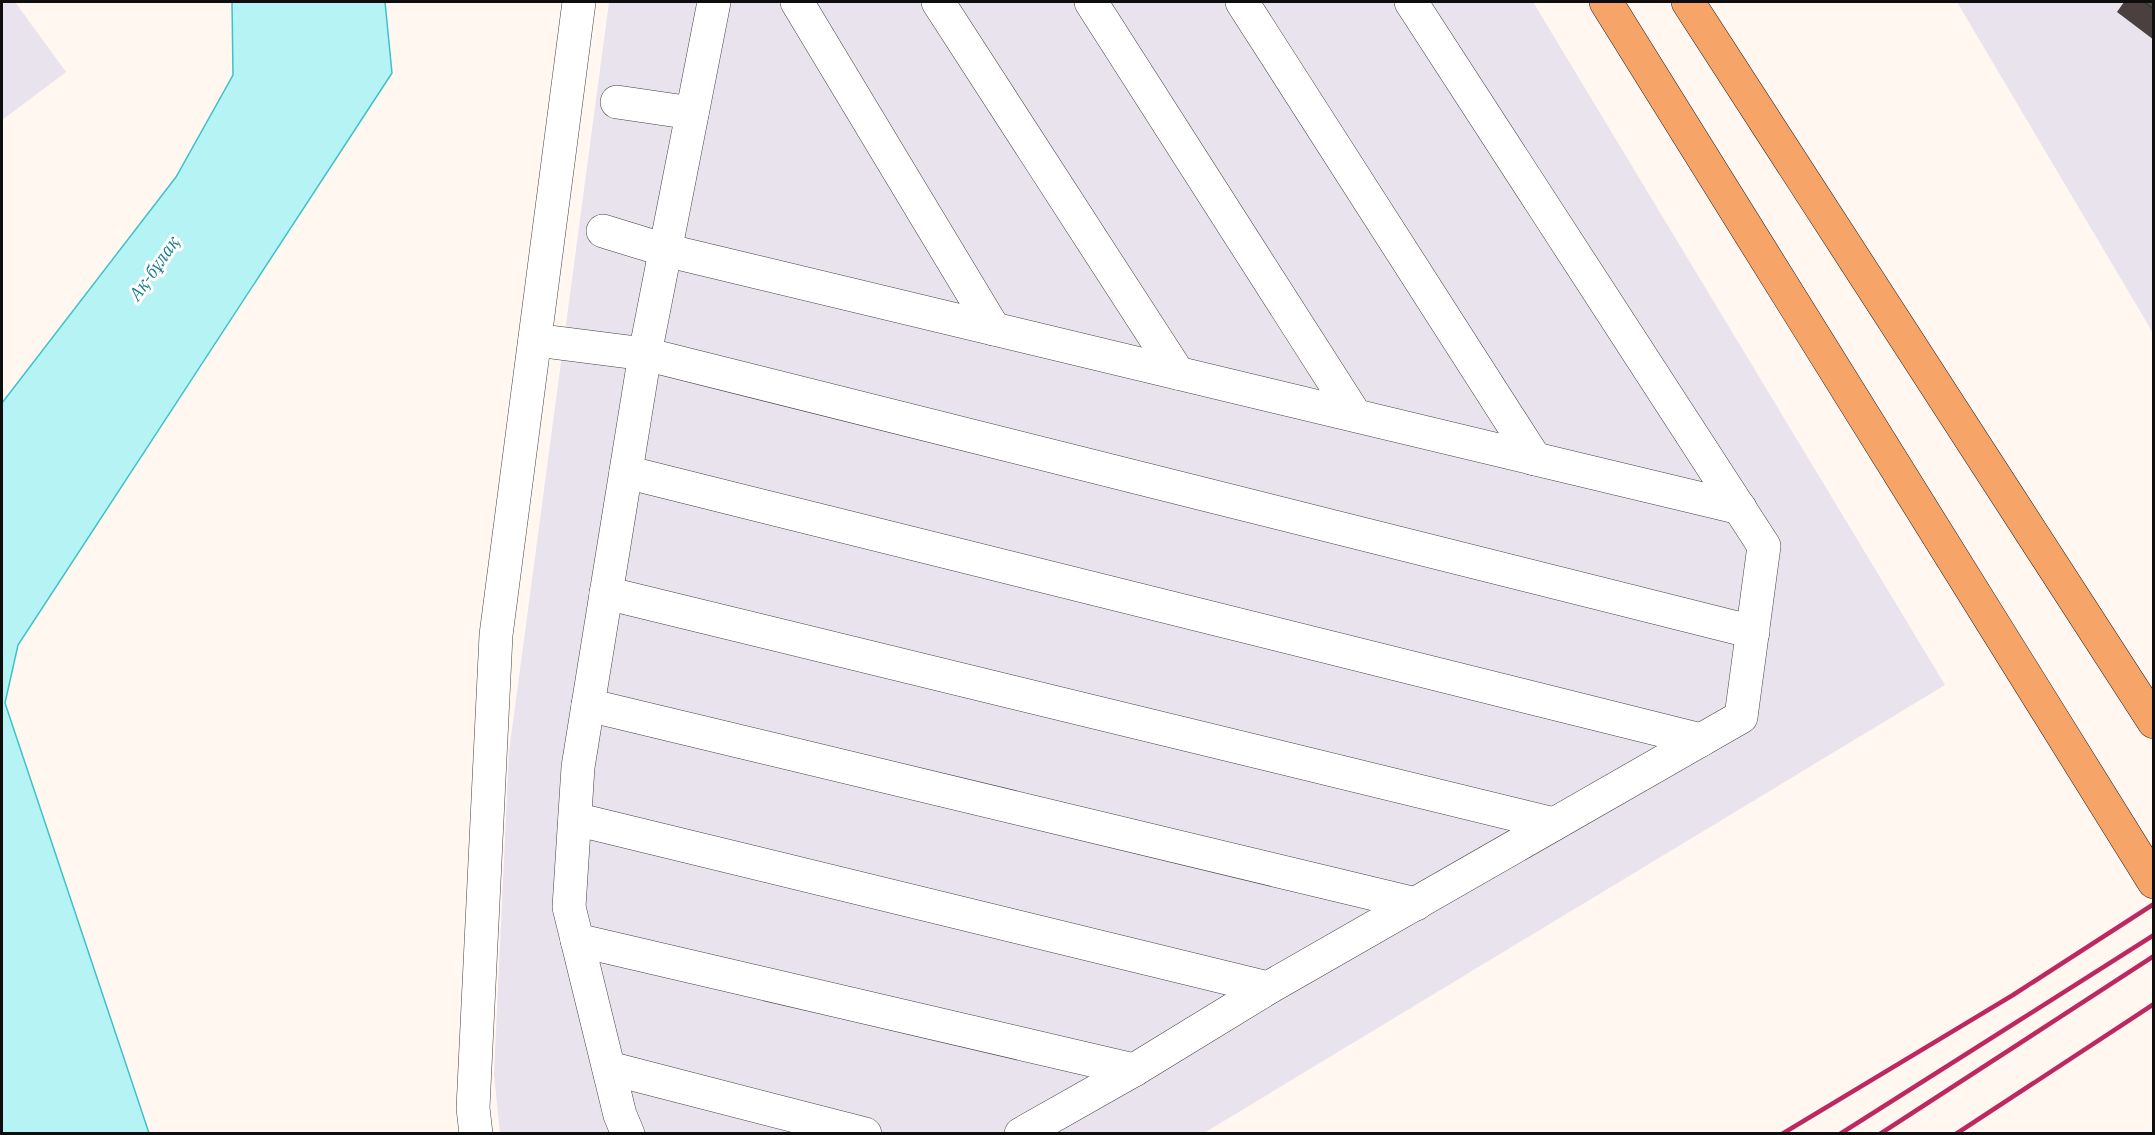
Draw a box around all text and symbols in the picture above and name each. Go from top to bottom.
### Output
water label: Ақ-бұлақ [123,231,185,306]

